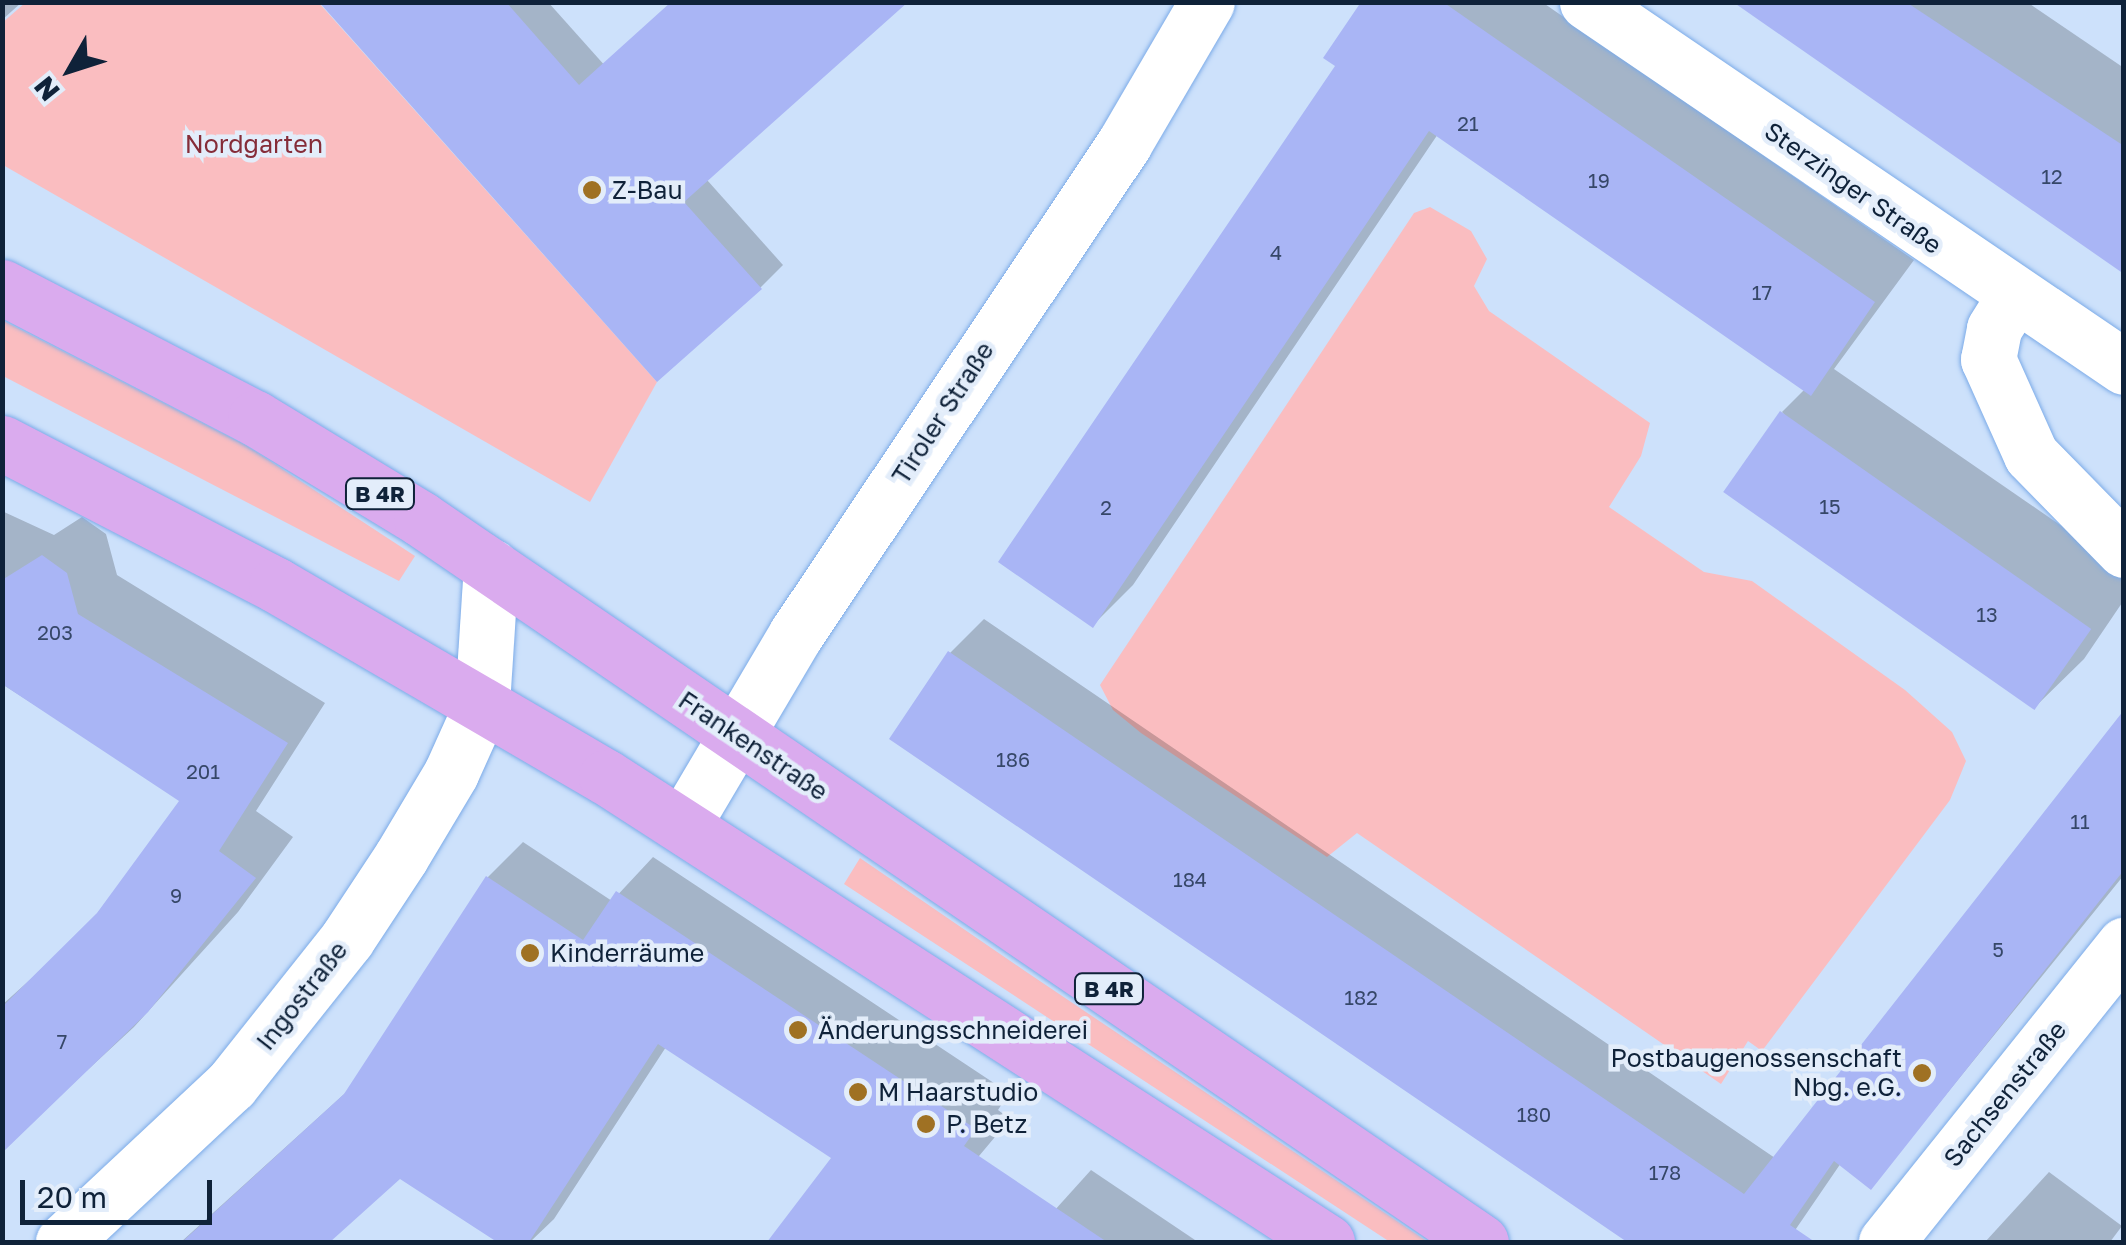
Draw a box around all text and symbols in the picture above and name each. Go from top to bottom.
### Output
north arrow [20,20,120,120]
text: N [27,71,66,108]
house number: 21 [1457,111,1479,135]
street label: Sterzinger Straße [1759,116,1947,260]
park label: Nordgarten [185,129,323,159]
house number: 12 [2041,164,2063,188]
house number: 19 [1588,168,1610,192]
place label: Z-Bau [612,175,682,205]
marker: Z-Bau [581,179,603,201]
house number: 4 [1270,240,1282,264]
house number: 17 [1752,280,1772,304]
street label: Tiroler Straße [886,336,1000,490]
road number: B 4R [342,477,418,511]
house number: 15 [1819,494,1841,518]
house number: 2 [1100,495,1112,519]
house number: 13 [1976,602,1998,626]
house number: 203 [37,620,73,644]
street label: Frankenstraße [673,685,833,807]
house number: 186 [996,747,1030,771]
house number: 201 [186,759,220,783]
house number: 11 [2070,809,2090,833]
house number: 184 [1173,867,1207,891]
house number: 9 [170,883,182,907]
street label: Ingostraße [250,936,354,1056]
house number: 5 [1992,937,2004,961]
place label: Kinderräume [550,938,704,968]
marker: Kinderräume [519,942,541,964]
road number: B 4R [1072,972,1146,1006]
house number: 182 [1344,985,1378,1009]
place label: Änderungsschneiderei [818,1015,1088,1045]
street label: Sachsenstraße [1937,1015,2073,1173]
marker: Änderungsschneiderei [787,1019,809,1041]
house number: 7 [57,1029,67,1053]
place label: Postbaugenossenschaft Nbg. e.G. [1611,1044,1902,1103]
marker: Postbaugenossenschaft Nbg. e.G. [1911,1062,1933,1084]
place label: M Haarstudio [878,1077,1038,1107]
marker: M Haarstudio [847,1081,869,1103]
house number: 180 [1517,1102,1551,1126]
place label: P. Betz [946,1109,1027,1139]
marker: P. Betz [915,1113,937,1135]
scale bar [25,1160,218,1222]
house number: 178 [1649,1160,1681,1184]
text: 20 m [37,1179,107,1215]

